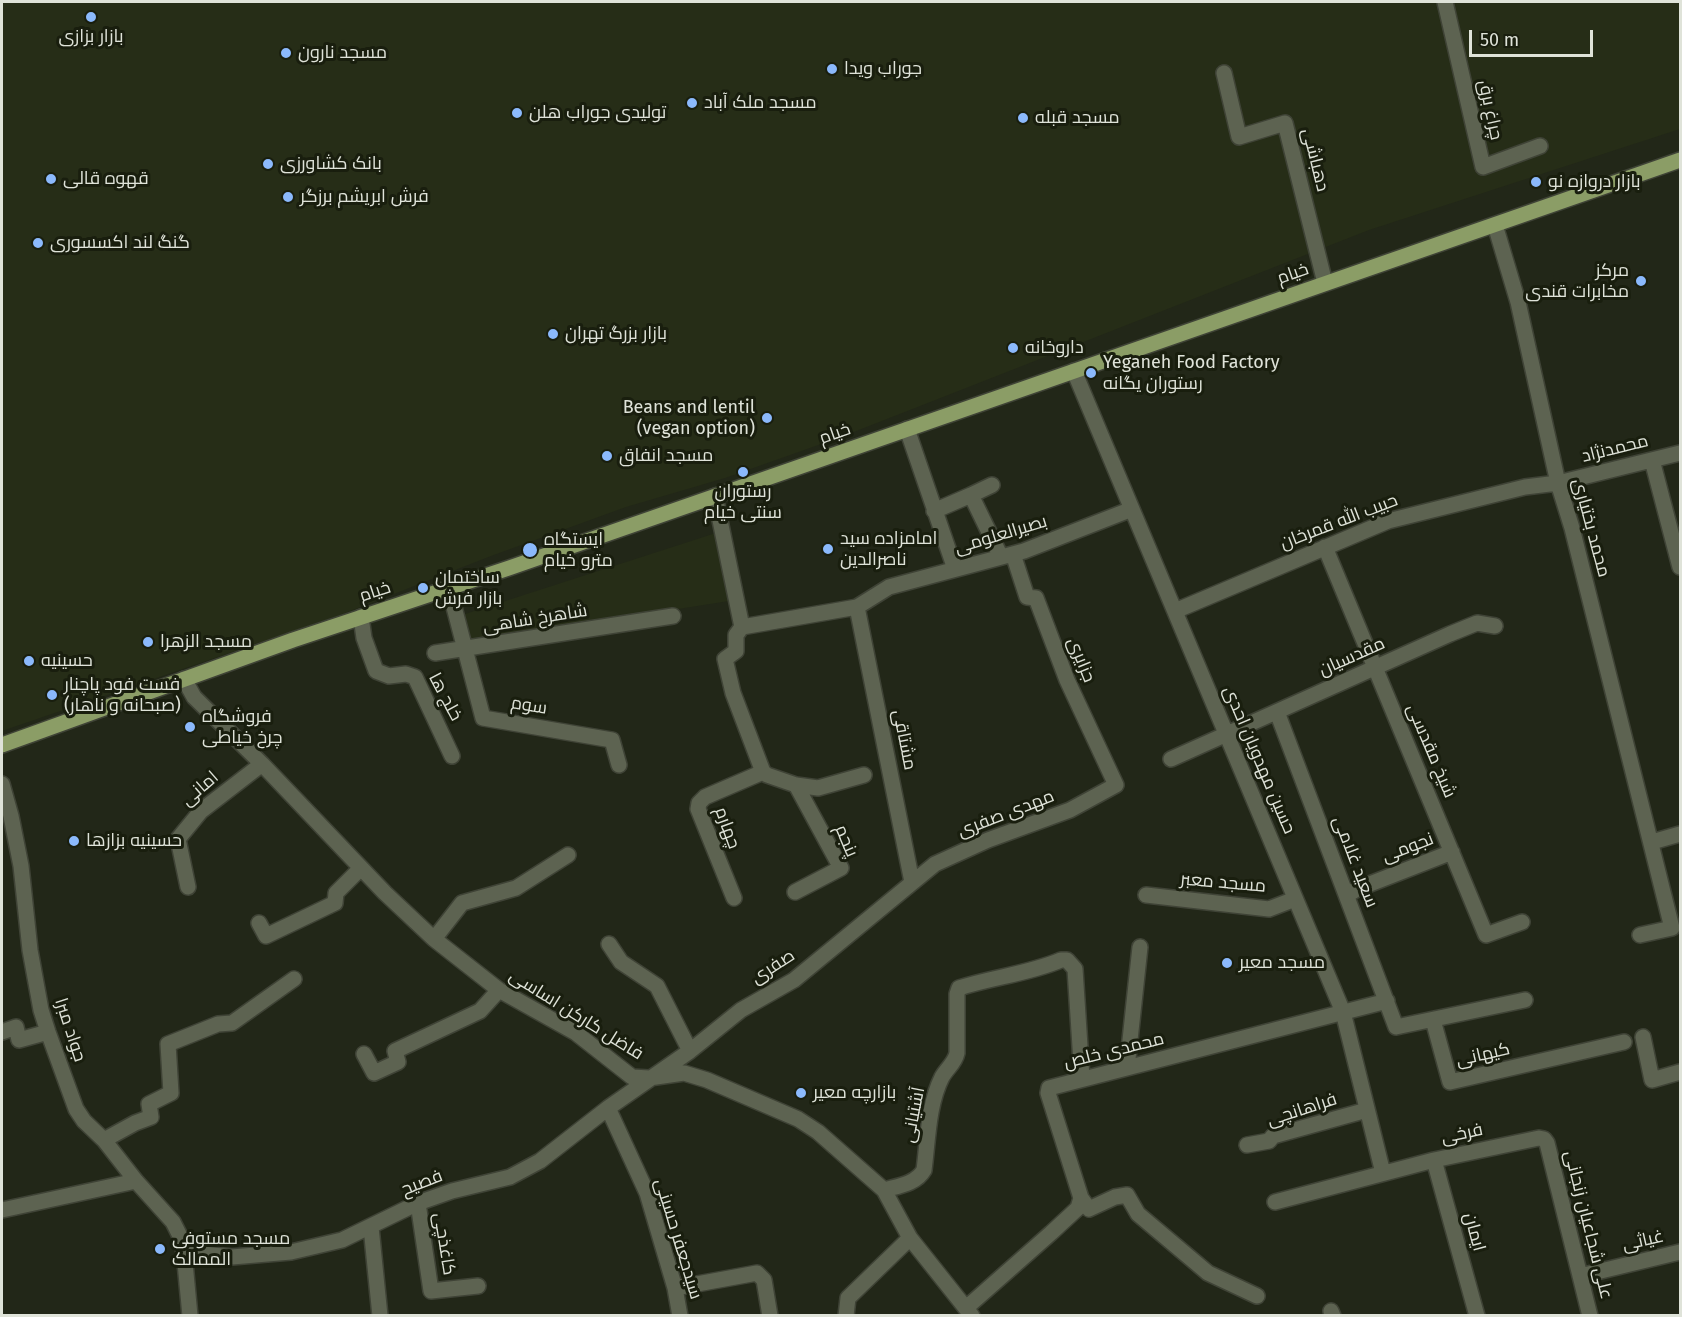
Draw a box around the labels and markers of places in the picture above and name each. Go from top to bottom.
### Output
marker: بازار بزازی [84,10,98,24]
place label: بازار بزازی [58,26,124,48]
place label: مسجد نارون [298,42,387,64]
marker: مسجد نارون [279,46,293,60]
place label: جوراب ویدا [844,58,922,80]
marker: جوراب ویدا [825,62,839,76]
place label: مسجد ملک آباد [704,92,816,114]
marker: مسجد ملک آباد [685,96,699,110]
place label: تولیدی جوراب هلن [529,102,666,124]
marker: تولیدی جوراب هلن [510,106,524,120]
place label: مسجد قبله [1035,107,1119,129]
marker: مسجد قبله [1016,111,1030,125]
place label: بانک کشاورزی [280,153,382,175]
marker: بانک کشاورزی [261,157,275,171]
place label: قهوه قالی [63,168,149,190]
place label: بازار دروازه نو [1548,171,1641,193]
marker: قهوه قالی [44,172,58,186]
marker: بازار دروازه نو [1529,175,1543,189]
place label: فرش ابريشم برزگر [300,186,429,208]
marker: فرش ابريشم برزگر [281,190,295,204]
place label: گنگ لند اکسسوری [50,232,190,254]
marker: گنگ لند اکسسوری [31,236,45,250]
place label: مرکز مخابرات قندی [1525,260,1629,302]
marker: مرکز مخابرات قندی [1634,274,1648,288]
place label: بازار بزرگ تهران [565,323,667,345]
marker: بازار بزرگ تهران [546,327,560,341]
place label: داروخانه [1025,337,1084,359]
marker: داروخانه [1006,341,1020,355]
place label: Yeganeh Food Factory رستوران یگانه [1103,352,1280,394]
marker: Yeganeh Food Factory رستوران یگانه [1084,366,1098,380]
place label: Beans and lentil (vegan option) [623,397,755,440]
marker: Beans and lentil (vegan option) [760,411,774,425]
place label: مسجد انفاق [619,445,713,467]
marker: مسجد انفاق [600,449,614,463]
marker: رستوران سنتی خیام [736,465,750,479]
place label: رستوران سنتی خیام [704,481,782,524]
place label: امامزاده سید ناصرالدین [840,528,937,570]
place label: ایستگاه مترو خیام [544,529,613,572]
marker: ایستگاه مترو خیام [521,541,539,559]
marker: امامزاده سید ناصرالدین [821,542,835,556]
place label: ساختمان بازار فرش [435,567,502,610]
marker: ساختمان بازار فرش [416,581,430,595]
place label: مسجد الزهرا [160,631,252,653]
marker: مسجد الزهرا [141,635,155,649]
place label: حسینیه [41,650,93,672]
marker: حسینیه [22,654,36,668]
place label: فست فود پاچنار (صبحانه و ناهار) [64,674,181,716]
marker: فست فود پاچنار (صبحانه و ناهار) [45,688,59,702]
place label: فروشگاه چرخ خیاطی [202,706,282,748]
marker: فروشگاه چرخ خیاطی [183,720,197,734]
place label: حسینیه بزازها [86,830,182,852]
marker: حسینیه بزازها [67,834,81,848]
place label: مسجد معیر [1239,952,1325,974]
marker: مسجد معیر [1220,956,1234,970]
place label: بازارچه معیر [813,1082,896,1104]
marker: بازارچه معیر [794,1086,808,1100]
place label: مسجد مستوفی الممالک [172,1228,290,1270]
marker: مسجد مستوفی الممالک [153,1242,167,1256]

